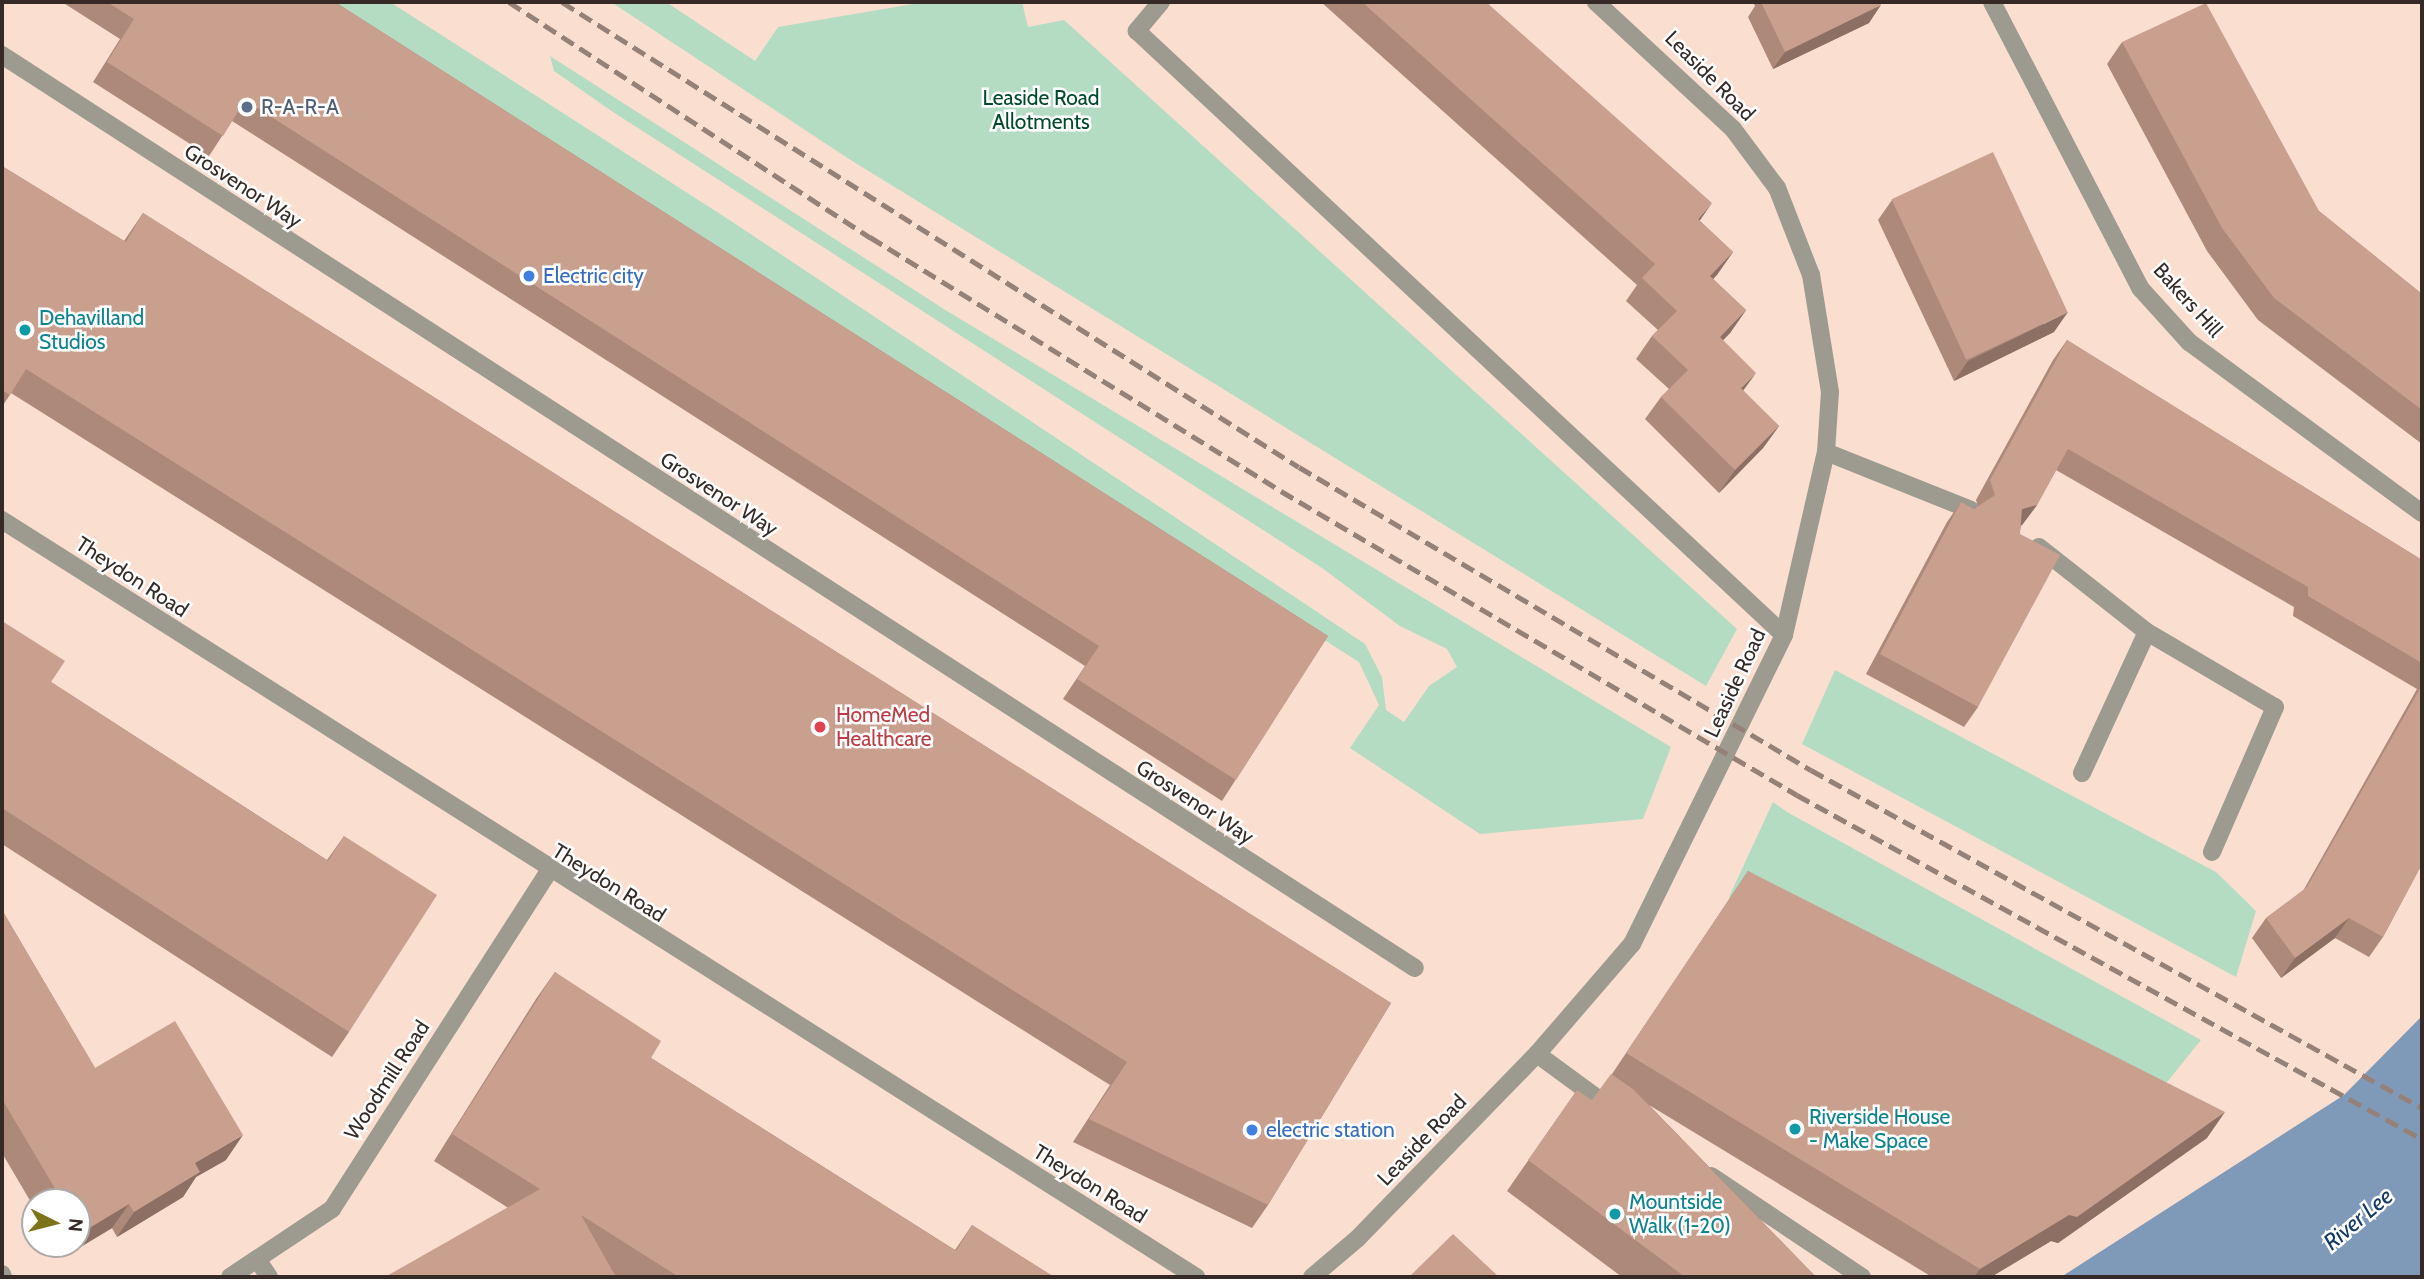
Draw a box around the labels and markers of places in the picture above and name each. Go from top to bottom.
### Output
place label: R-A-R-A [261,94,339,120]
marker: R-A-R-A [239,99,255,115]
place label: Electric city [543,263,644,289]
marker: Electric city [521,268,537,284]
place label: Dehavilland Studios [39,305,144,355]
marker: Dehavilland Studios [17,322,33,338]
place label: HomeMed Healthcare [836,702,931,752]
marker: HomeMed Healthcare [810,717,830,737]
place label: Riverside House - Make Space [1809,1104,1950,1154]
place label: electric station [1266,1117,1395,1143]
marker: Riverside House - Make Space [1787,1121,1803,1137]
marker: electric station [1244,1122,1260,1138]
place label: Mountside Walk (1-20) [1629,1189,1731,1239]
marker: Mountside Walk (1-20) [1607,1206,1623,1222]

